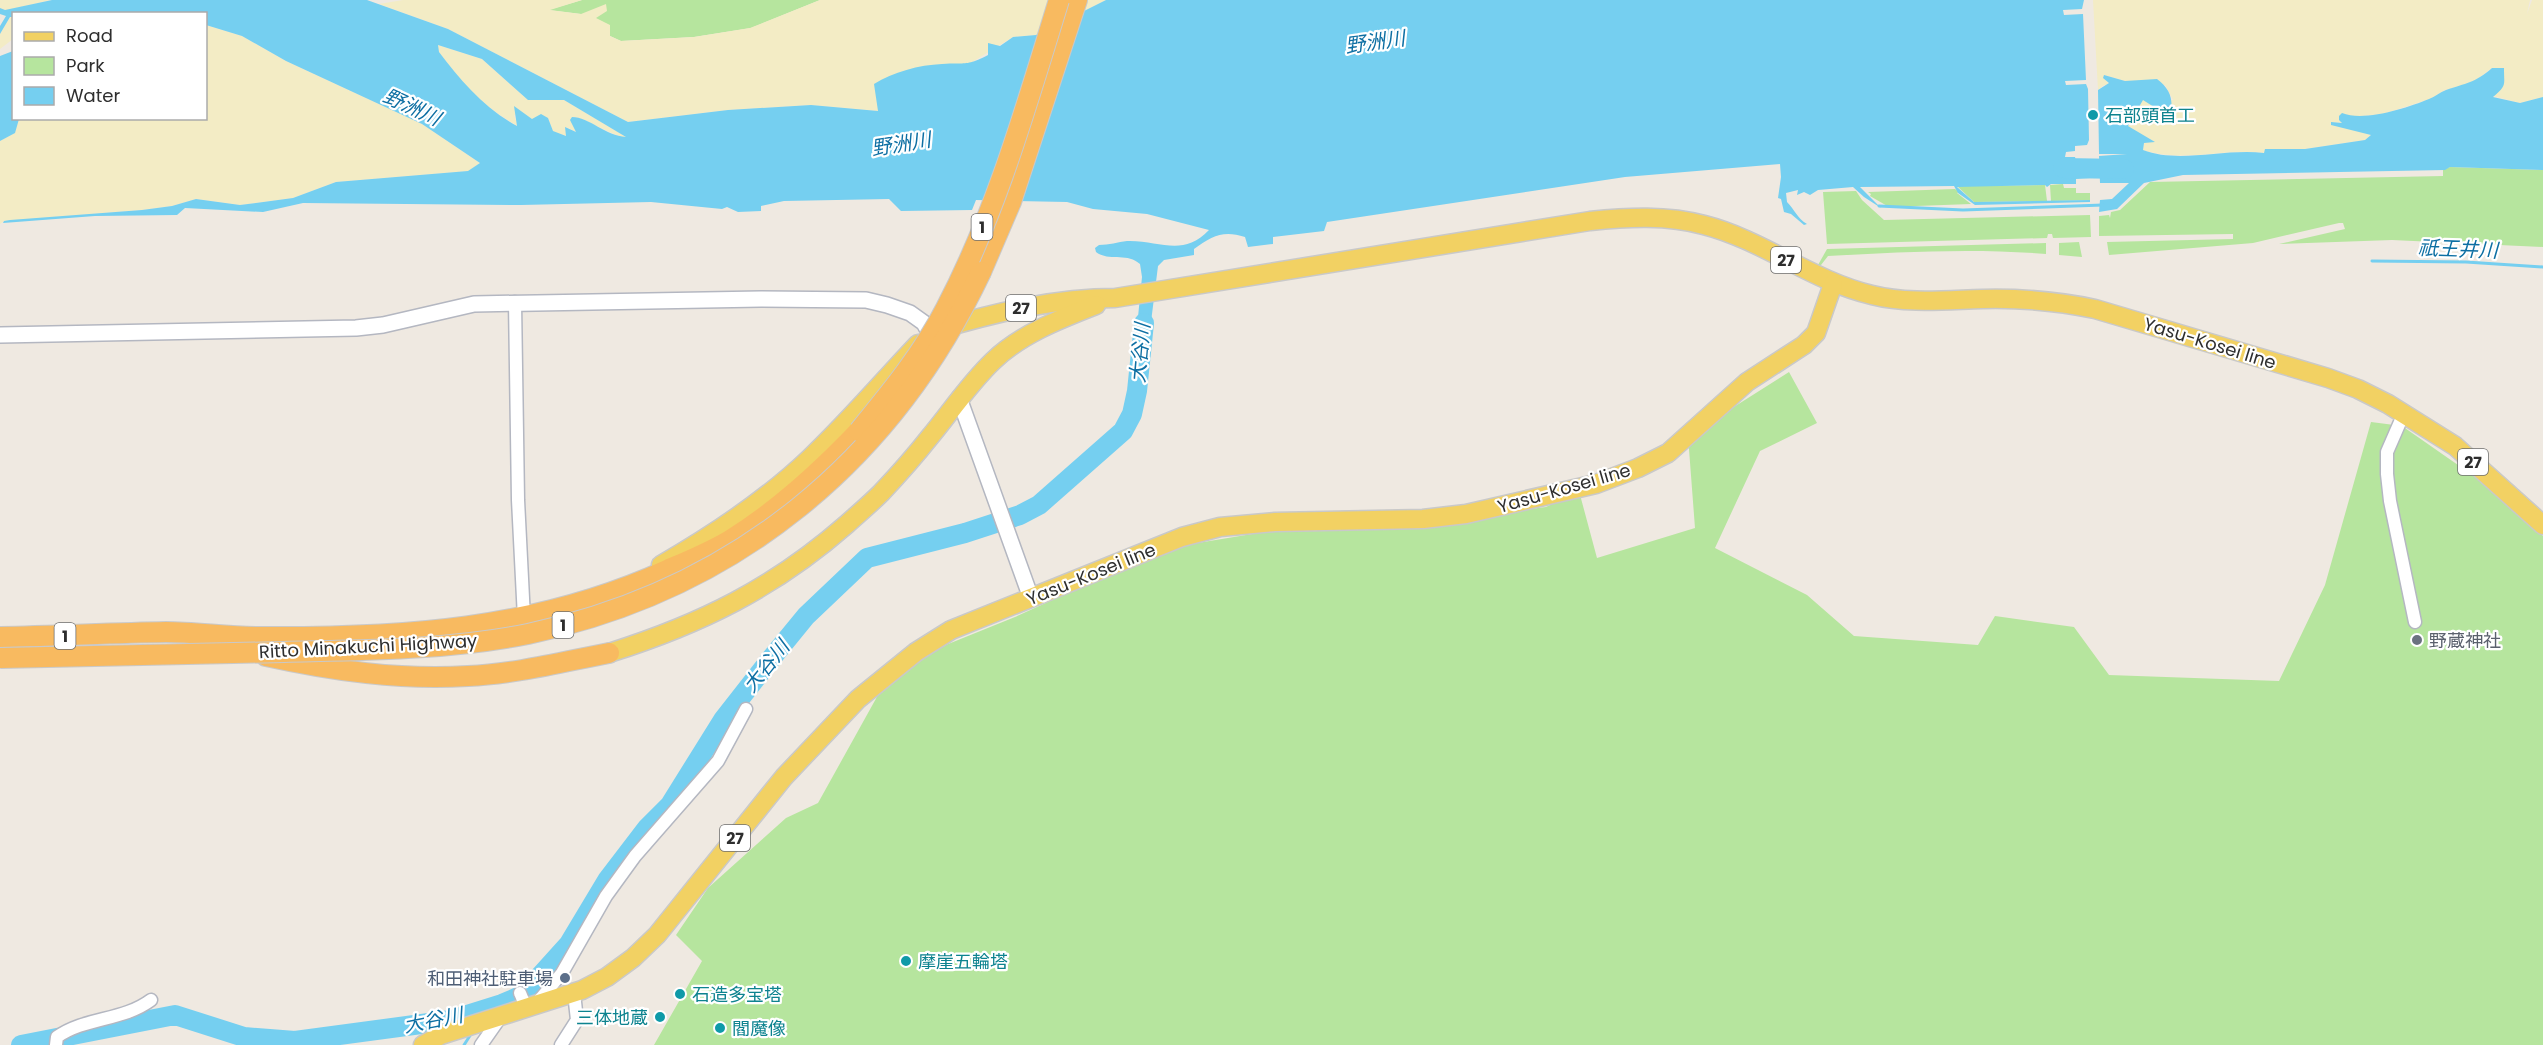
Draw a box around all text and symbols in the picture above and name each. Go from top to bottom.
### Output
legend [12,12,207,120]
text: Road [66,23,113,48]
water label: 野洲川 [1343,24,1409,60]
text: Park [66,53,105,78]
water label: 野洲川 [379,82,447,133]
text: Water [66,83,120,108]
place label: 石部頭首工 [2105,103,2195,128]
marker: 石部頭首工 [2086,108,2100,122]
water label: 野洲川 [869,125,935,163]
road number: 1 [972,214,992,240]
water label: 祇王井川 [2418,234,2500,264]
road number: 27 [1771,247,1801,273]
road number: 27 [1006,295,1036,321]
street label: Yasu-Kosei line [2141,311,2279,375]
water label: 大谷川 [1123,320,1157,384]
road number: 27 [2458,449,2488,475]
street label: Yasu-Kosei line [1495,457,1633,519]
street label: Yasu-Kosei line [1023,537,1159,611]
road number: 1 [552,612,574,638]
road number: 1 [54,623,76,649]
street label: Ritto Minakuchi Highway [258,628,478,664]
place label: 野蔵神社 [2429,628,2501,653]
water label: 大谷川 [736,632,797,698]
marker: 野蔵神社 [2410,633,2424,647]
road number: 27 [720,825,750,851]
place label: 摩崖五輪塔 [918,949,1008,974]
marker: 摩崖五輪塔 [899,954,913,968]
place label: 和田神社駐車場 [427,966,553,991]
marker: 和田神社駐車場 [558,971,572,985]
place label: 石造多宝塔 [692,982,782,1007]
marker: 石造多宝塔 [673,987,687,1001]
water label: 大谷川 [401,1000,467,1039]
place label: 三体地蔵 [576,1005,648,1030]
marker: 三体地蔵 [653,1010,667,1024]
place label: 閻魔像 [732,1016,786,1041]
marker: 閻魔像 [713,1021,727,1035]

